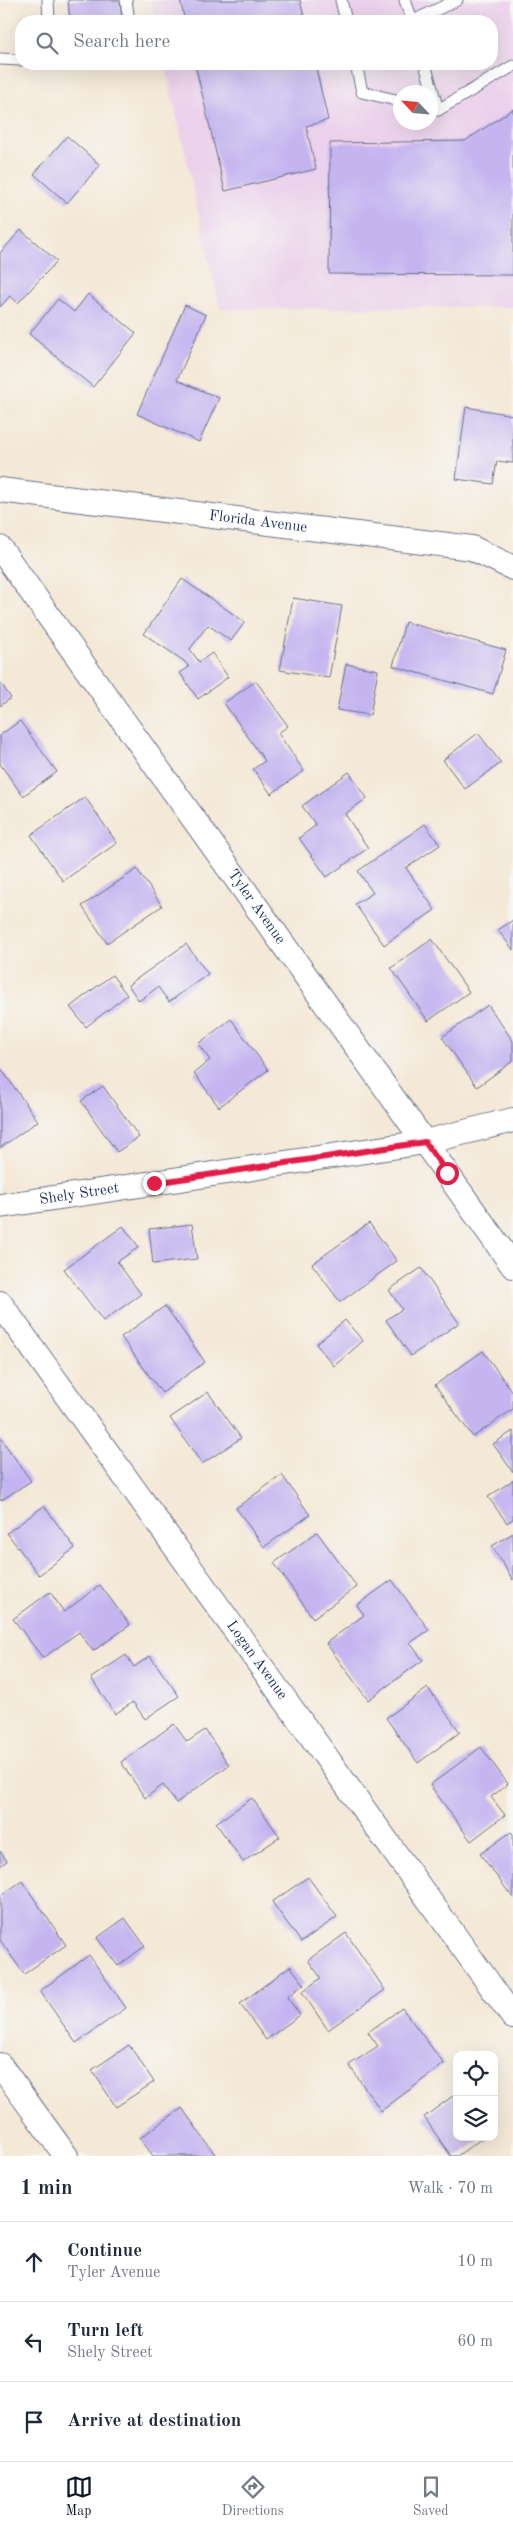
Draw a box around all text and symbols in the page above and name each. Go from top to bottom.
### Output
search box [15,15,498,70]
icon: search [33,29,61,57]
text: Search here [73,33,170,52]
north arrow [393,85,438,130]
street label: Florida Avenue [208,508,308,535]
street label: Tyler Avenue [225,867,288,947]
route start [436,1162,459,1185]
route end [143,1172,166,1195]
street label: Shely Street [38,1181,120,1207]
street label: Logan Avenue [224,1618,290,1703]
map controls [453,2051,498,2141]
button: locate [453,2051,498,2096]
button: layers [453,2096,498,2141]
text: 1 min [20,2178,73,2199]
text: Walk · 70 m [407,2181,493,2197]
text: Continue [67,2242,142,2261]
icon: ahead [20,2248,48,2276]
text: 10 m [457,2254,493,2270]
text: Tyler Avenue [67,2265,160,2281]
text: Turn left [67,2322,144,2341]
icon: left [20,2328,48,2356]
text: 60 m [457,2334,493,2350]
text: Shely Street [67,2345,153,2361]
icon: arrive [20,2408,48,2436]
text: Arrive at destination [67,2412,241,2431]
tab: Map [65,2473,93,2520]
tab: Directions [222,2473,284,2520]
tab: Saved [413,2473,448,2520]

